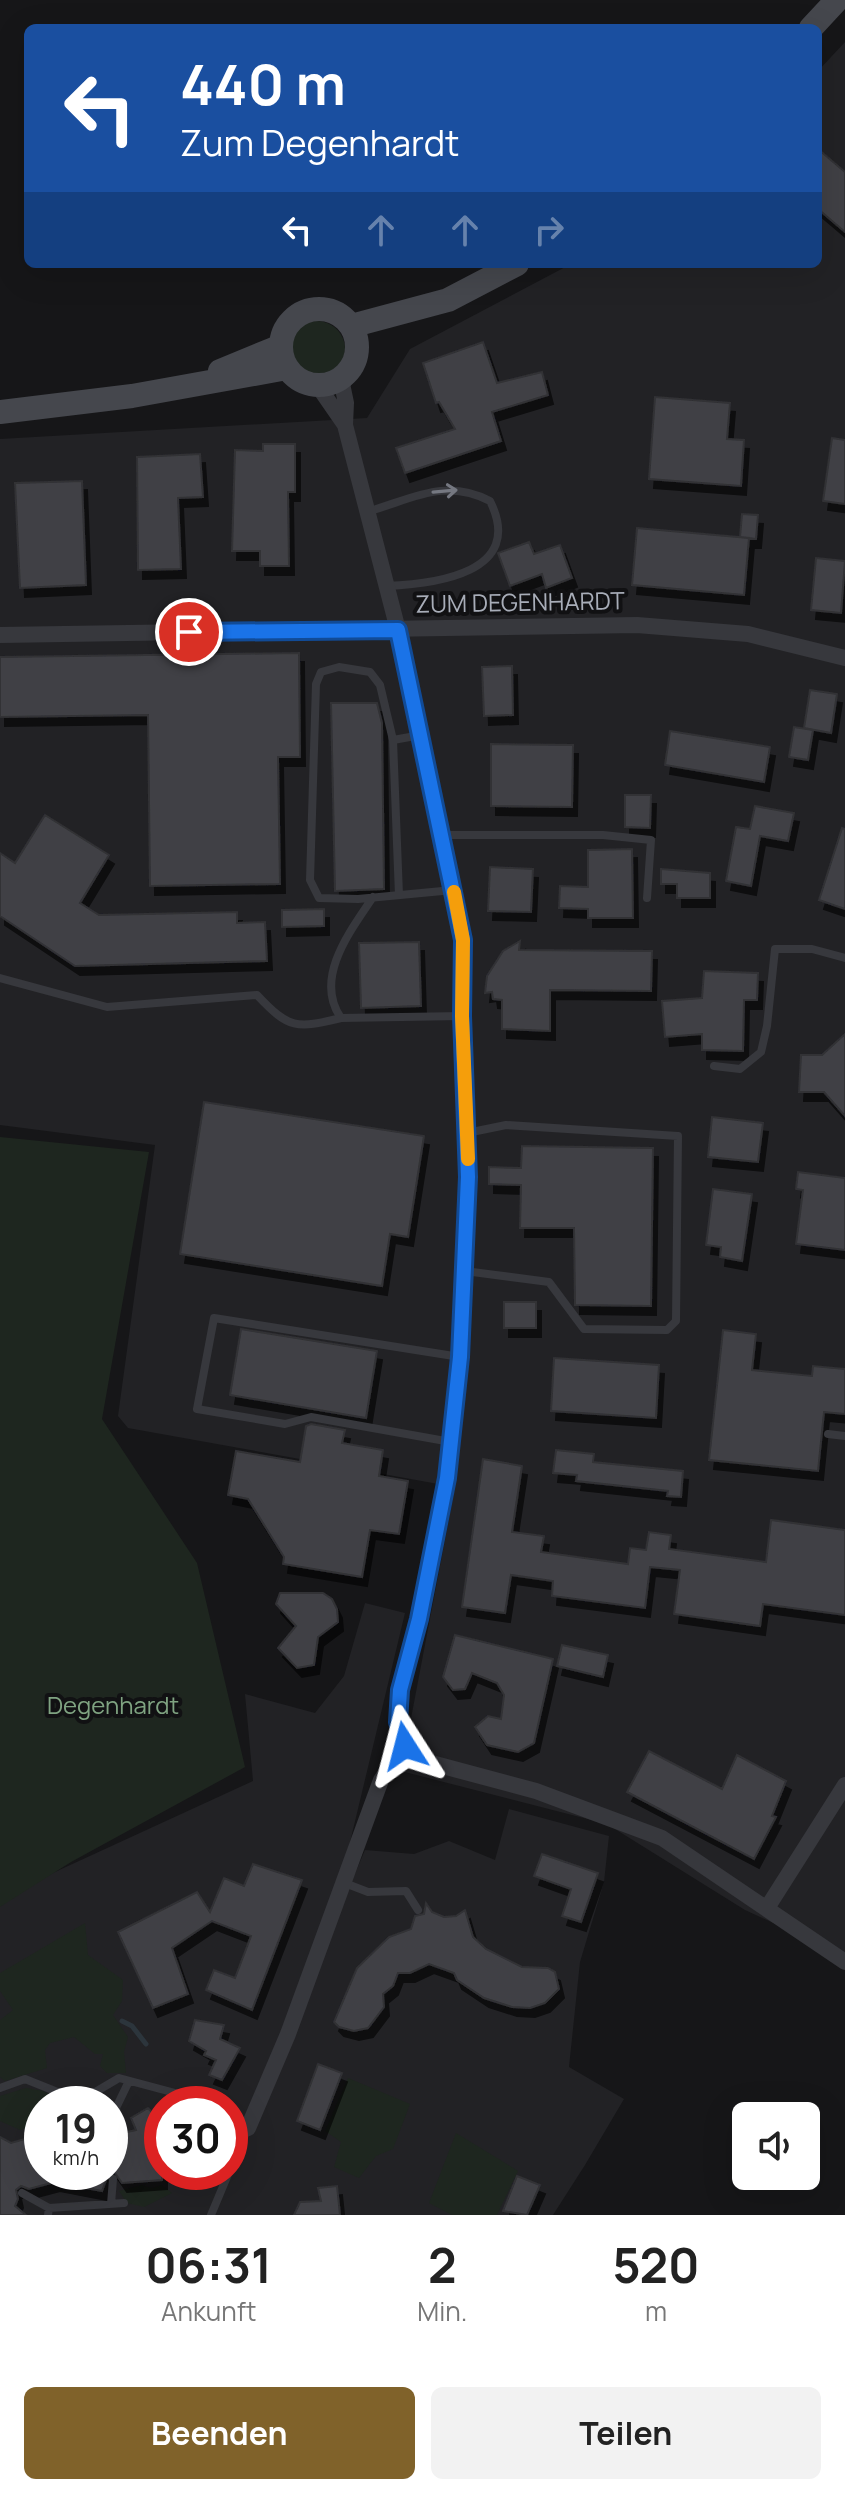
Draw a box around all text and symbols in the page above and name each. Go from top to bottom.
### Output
text: 440 m [180,45,346,122]
icon: left [48,56,152,160]
text: Zum Degenhardt [180,118,459,167]
icon: left [275,208,319,252]
icon: ahead [359,208,403,252]
icon: ahead [443,208,487,252]
icon: right [527,208,571,252]
one-way arrow [431,483,458,498]
street label: ZUM DEGENHARDT [415,583,626,620]
pin [155,598,223,666]
icon: arrive [167,610,211,654]
park label: Degenhardt [47,1688,179,1721]
position arrow [363,1704,447,1788]
speed limit sign: 30 [144,2086,248,2190]
text: 19 [55,2100,97,2155]
map controls [732,2102,820,2190]
button: sound [732,2102,820,2190]
text: km/h [53,2144,99,2171]
text: 06:31 [145,2232,272,2297]
text: 2 [428,2232,457,2297]
text: 520 [613,2232,700,2297]
text: Ankunft [161,2293,256,2329]
text: Min. [417,2293,467,2329]
text: m [645,2293,667,2329]
button: Beenden [24,2387,415,2479]
button: Teilen [431,2387,821,2479]

